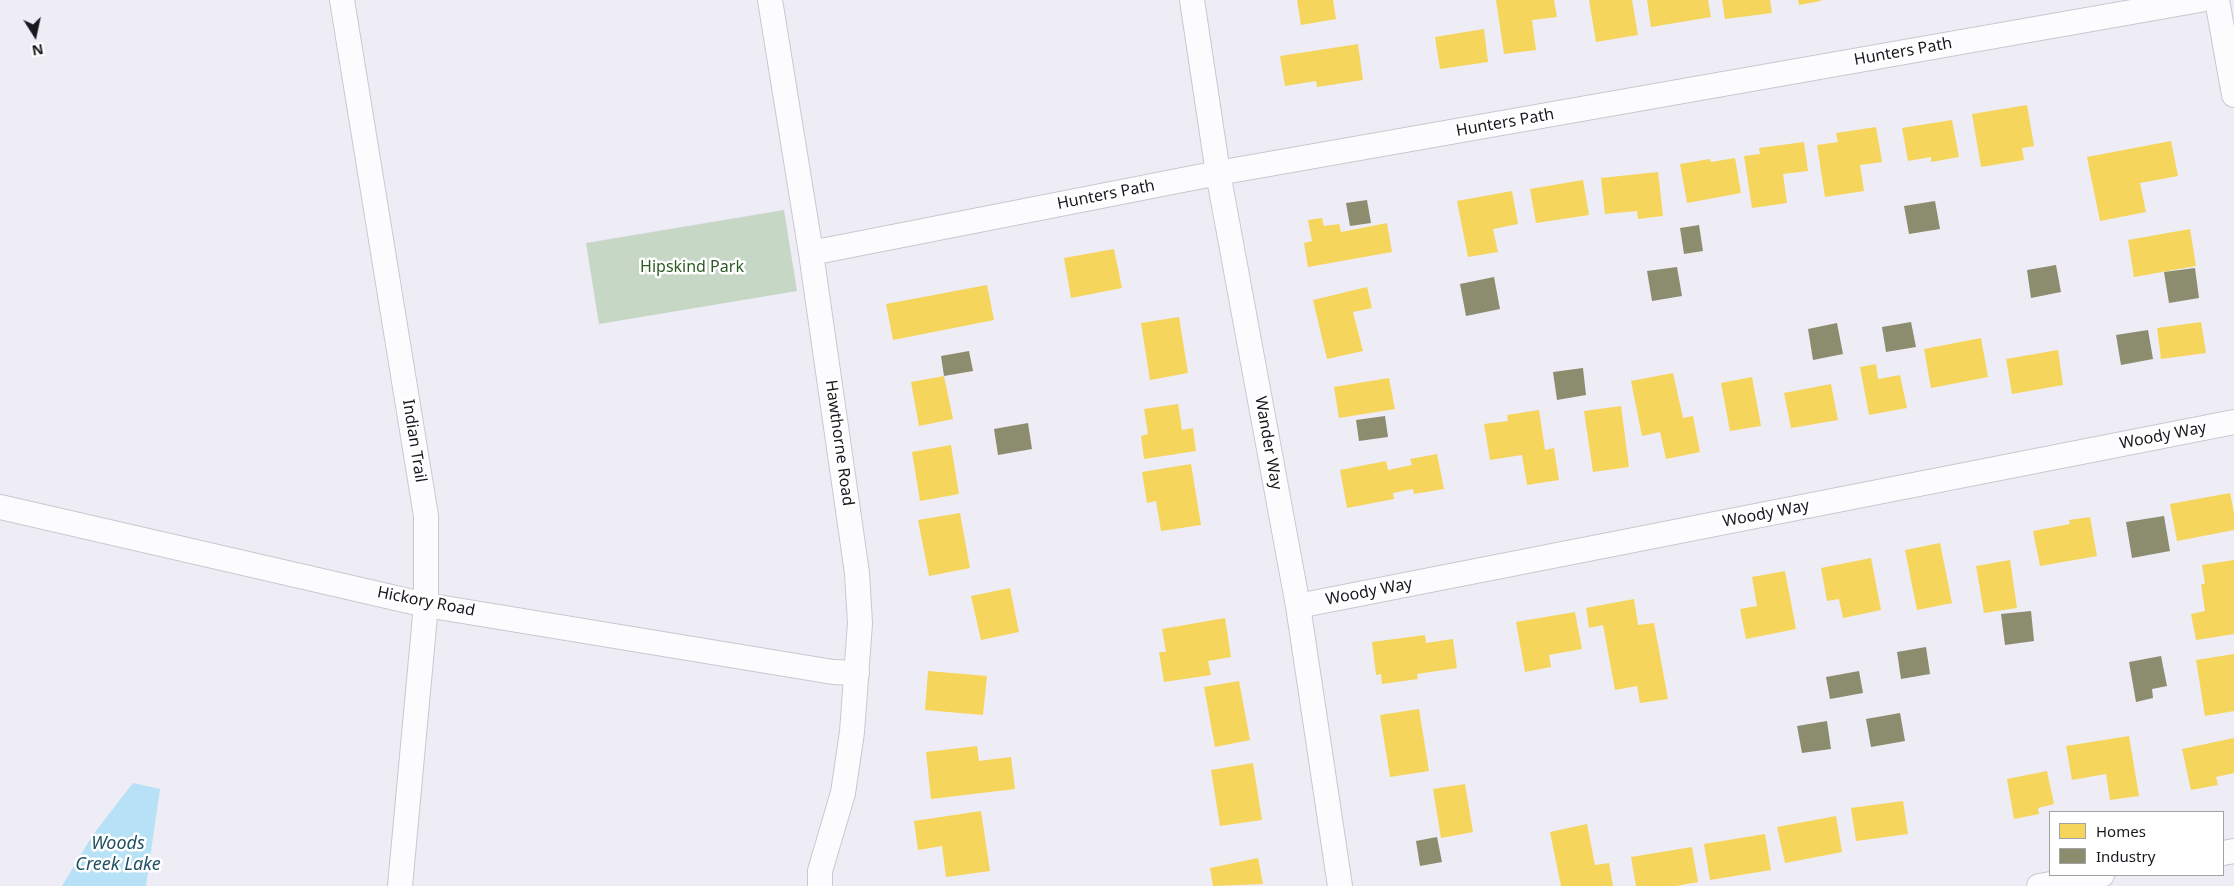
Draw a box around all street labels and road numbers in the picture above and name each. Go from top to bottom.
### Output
street label: Hunters Path [1852,34,1954,70]
street label: Hunters Path [1454,105,1556,141]
street label: Hunters Path [1055,176,1157,214]
street label: Hawthorne Road [821,379,857,507]
street label: Wander Way [1250,395,1286,491]
street label: Indian Trail [398,398,430,484]
street label: Woody Way [2118,418,2208,454]
street label: Woody Way [1721,496,1811,532]
street label: Woody Way [1324,574,1414,610]
street label: Hickory Road [375,583,477,621]

